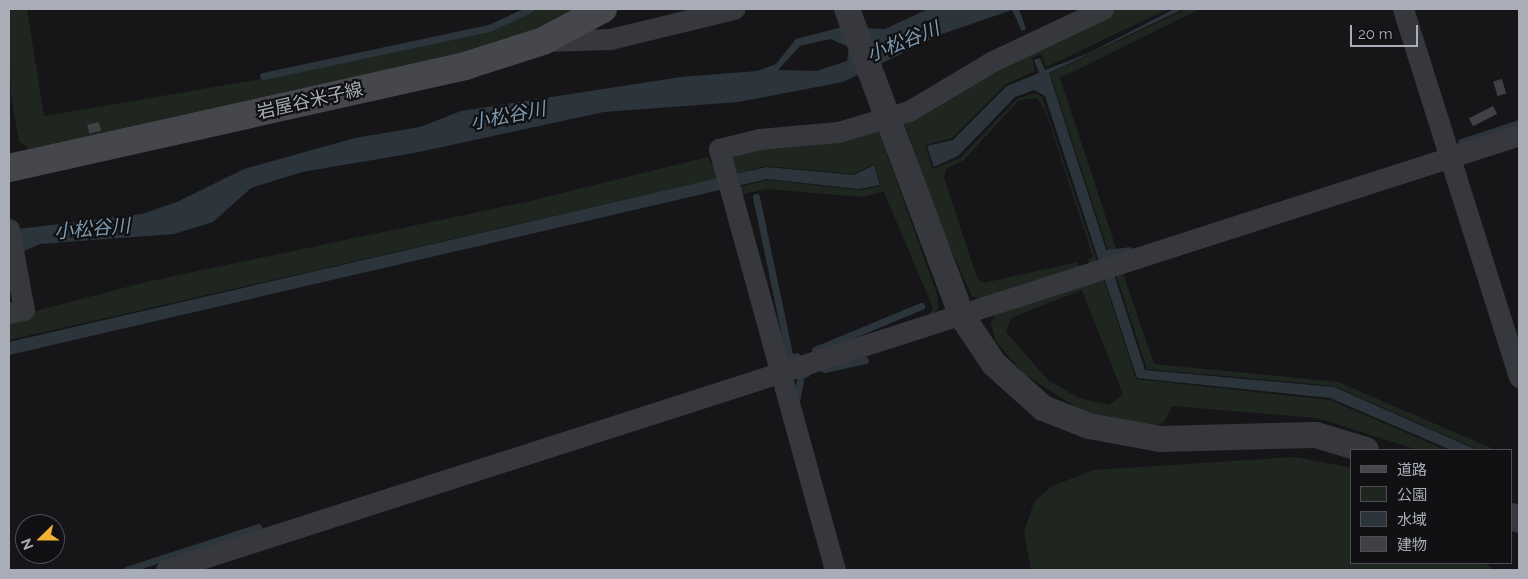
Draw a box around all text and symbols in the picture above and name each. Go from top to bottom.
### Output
scale bar [1353,15,1420,47]
water label: 小松谷川 [863,17,943,67]
text: 20 m [1358,25,1393,43]
street label: 岩屋谷米子線 [255,78,365,124]
water label: 小松谷川 [469,98,547,134]
water label: 小松谷川 [53,214,131,244]
legend [1350,449,1513,564]
text: 道路 [1397,461,1427,479]
text: 公園 [1397,486,1427,504]
text: 水域 [1397,511,1427,529]
north arrow [15,514,65,564]
text: N [18,536,36,552]
text: 建物 [1397,536,1427,554]

